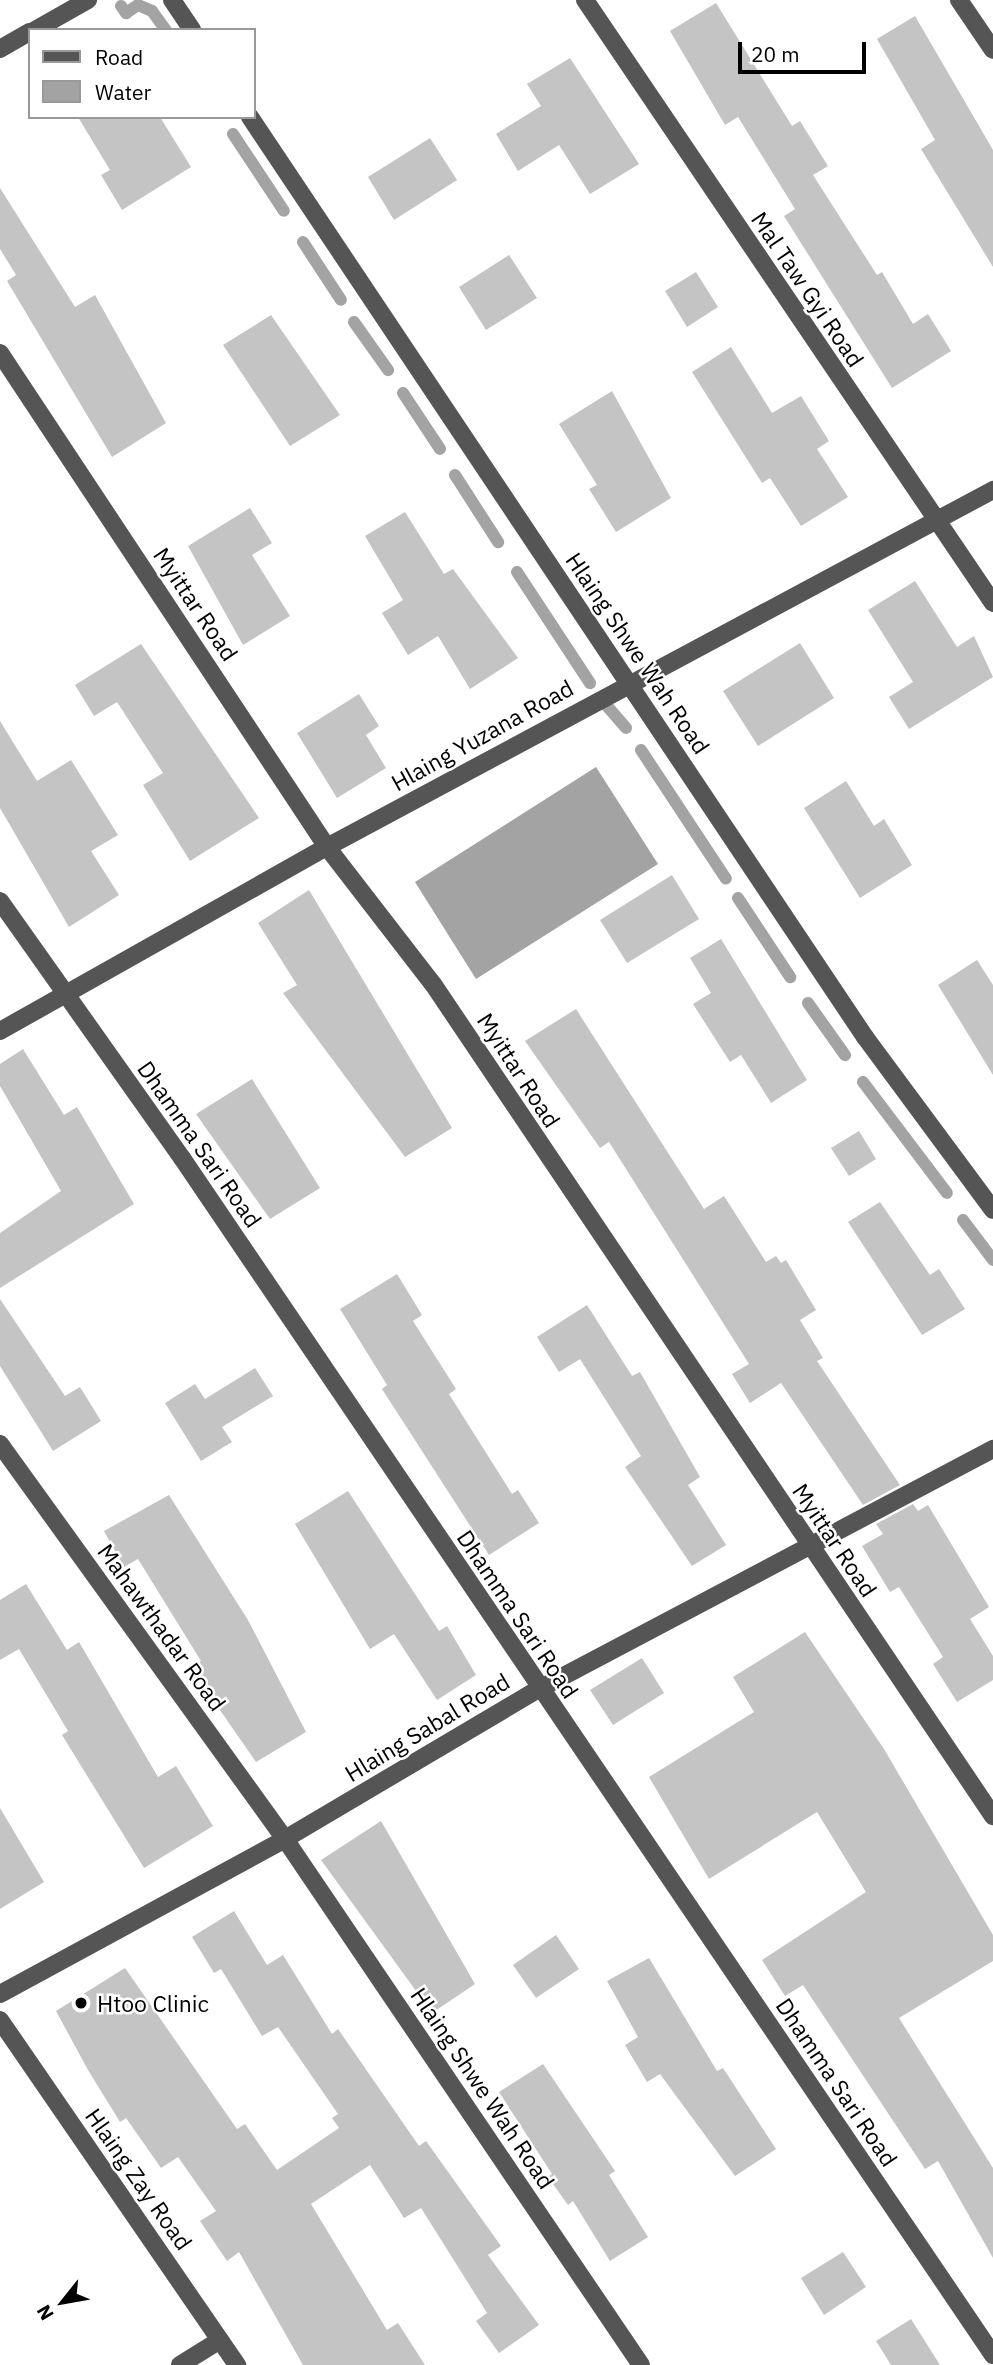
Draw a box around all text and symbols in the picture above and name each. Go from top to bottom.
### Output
legend [28,28,256,119]
scale bar [741,28,869,72]
text: 20 m [751,40,800,68]
text: Road [95,43,143,71]
text: Water [95,78,151,106]
street label: Mal Taw Gyi Road [746,206,870,372]
street label: Myittar Road [148,542,244,666]
street label: Hlaing Shwe Wah Road [560,547,716,759]
street label: Hlaing Yuzana Road [386,674,578,796]
street label: Myittar Road [472,1008,566,1132]
street label: Dhamma Sari Road [132,1055,268,1233]
street label: Myittar Road [787,1478,883,1602]
street label: Dhamma Sari Road [452,1525,584,1703]
street label: Mahawthadar Road [92,1538,232,1716]
street label: Hlaing Sabal Road [340,1667,514,1787]
street label: Hlaing Shwe Wah Road [405,1982,561,2194]
place label: Htoo Clinic [97,1989,209,2017]
marker: Htoo Clinic [71,1993,91,2013]
street label: Dhamma Sari Road [771,1993,903,2171]
street label: Hlaing Zay Road [80,2103,198,2255]
north arrow [28,2267,98,2337]
text: N [31,2301,59,2325]

